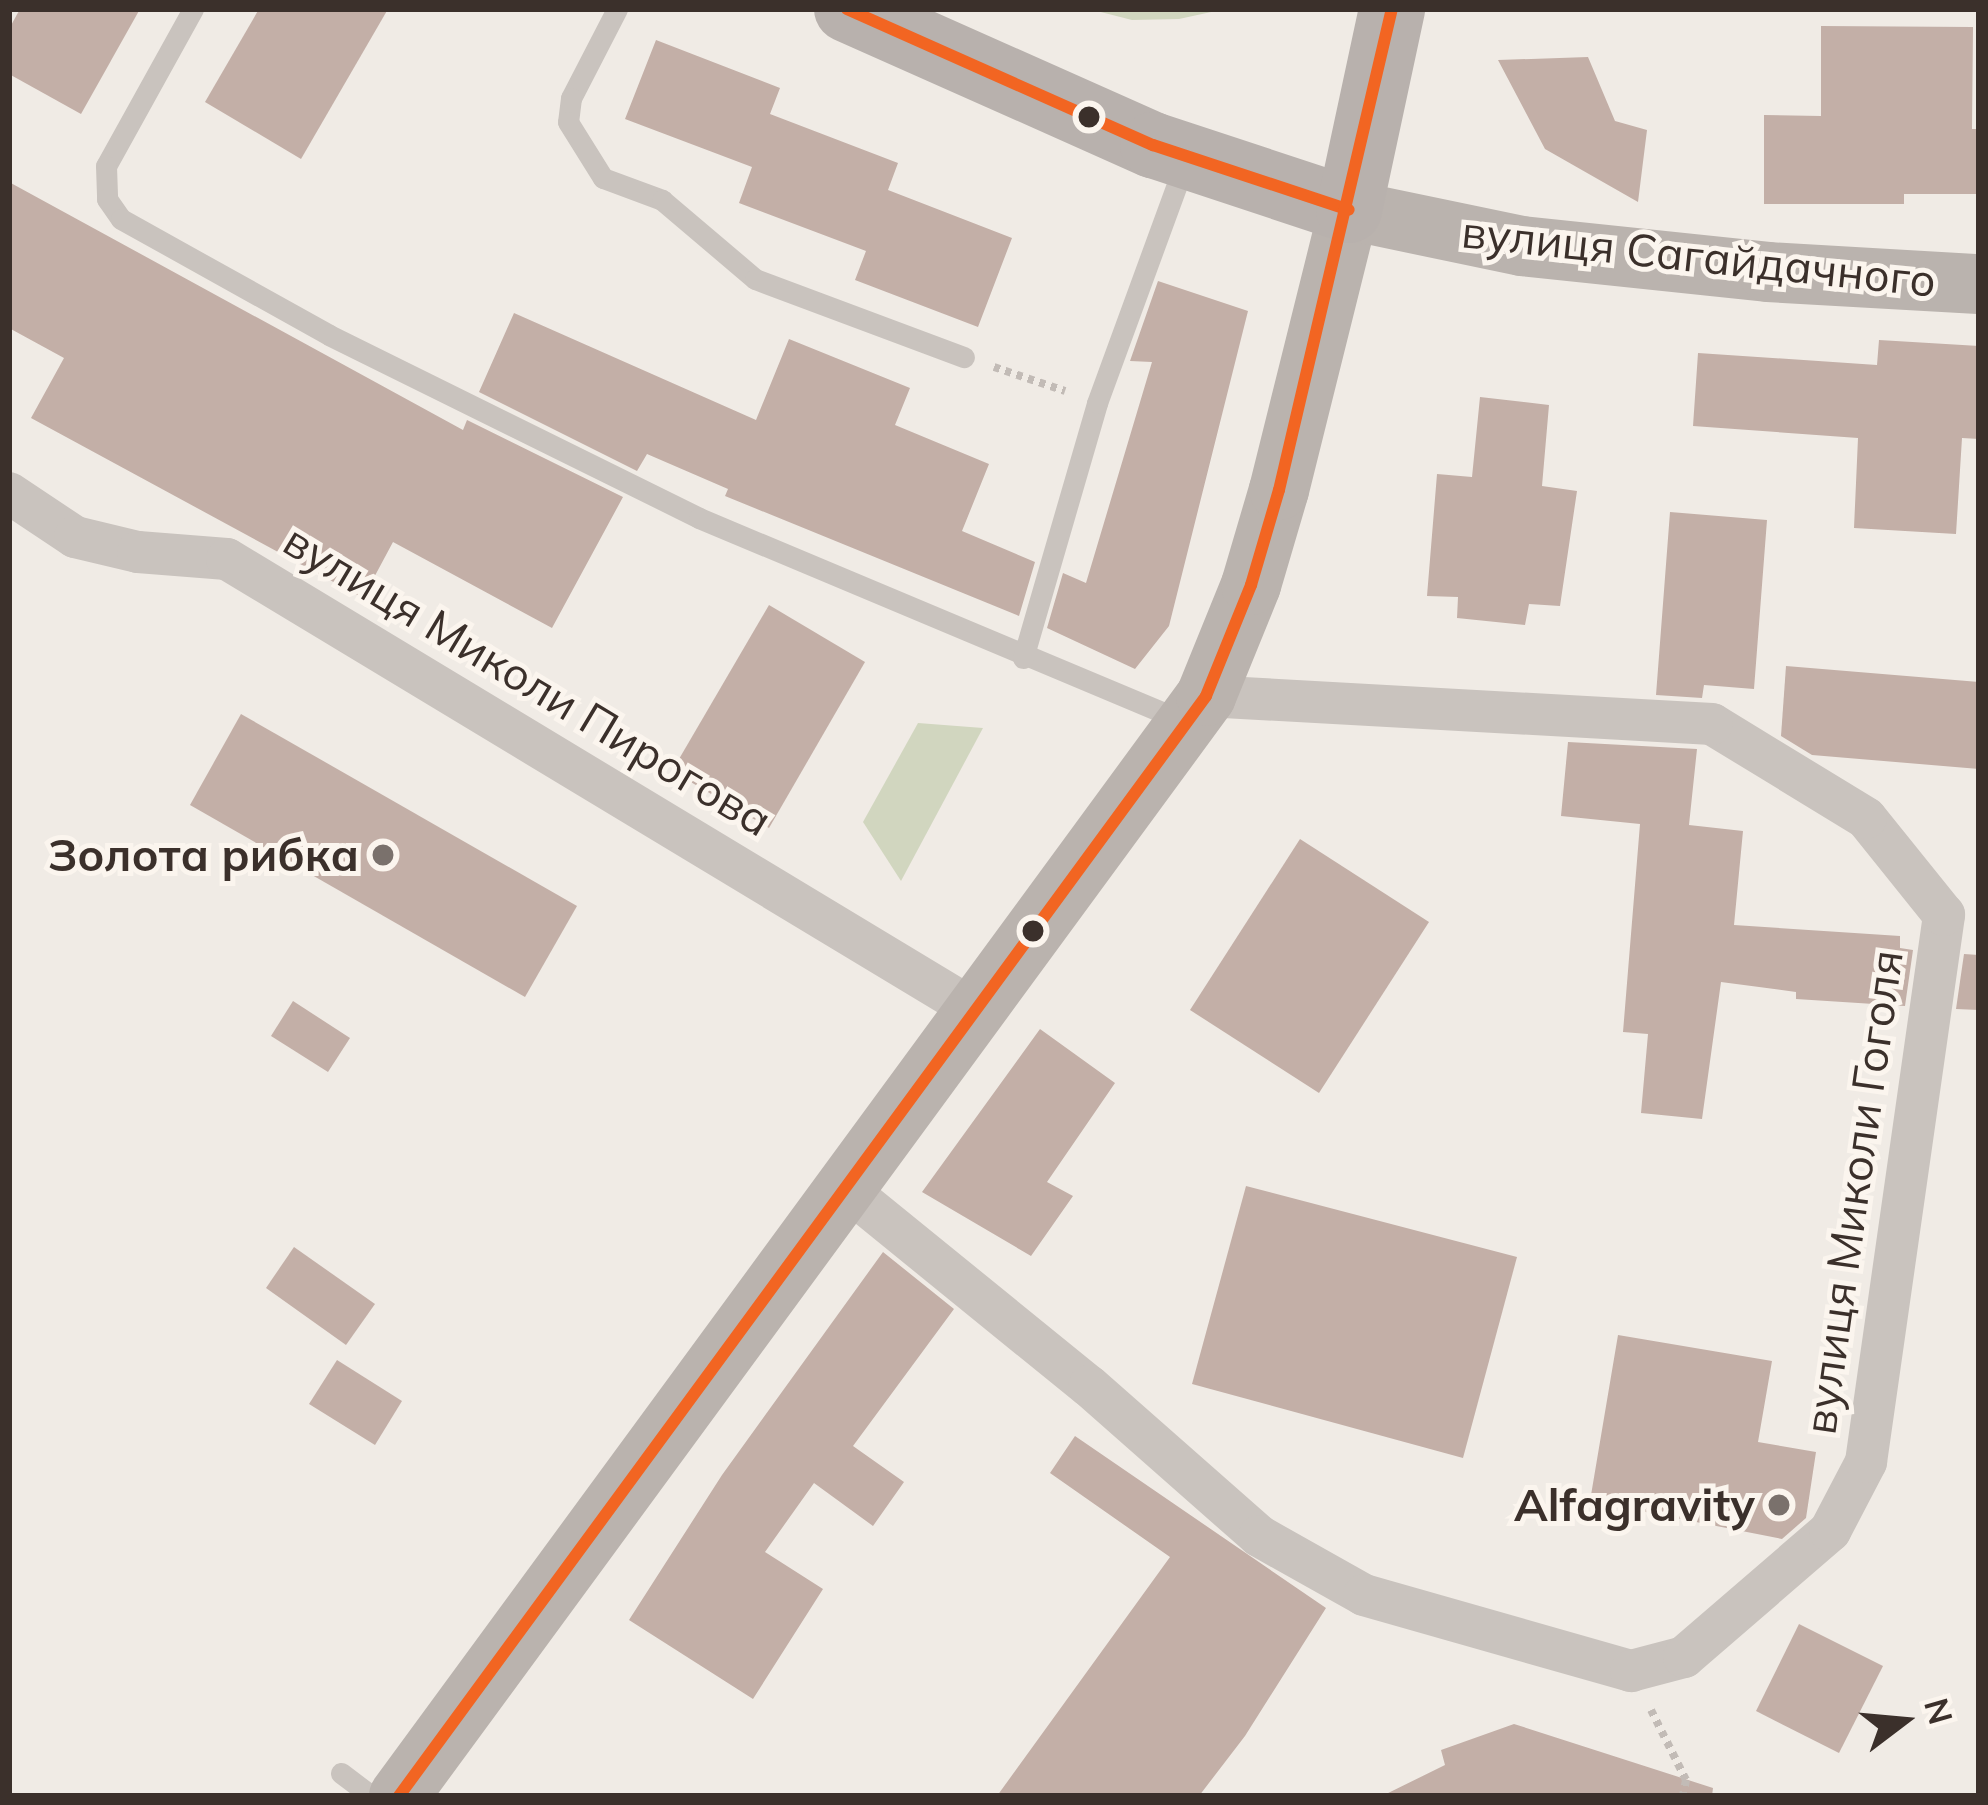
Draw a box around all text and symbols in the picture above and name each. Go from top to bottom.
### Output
unlabelled marker [1078,106,1100,128]
street label: вулиця Сагайдачного [1459,204,1939,308]
street label: вулиця Миколи Пирогова [275,513,781,847]
place label: Золота рибка [48,828,359,882]
marker: Золота рибка [370,842,396,868]
unlabelled marker [1022,920,1044,942]
street label: вулиця Миколи Гоголя [1792,947,1914,1437]
place label: Alfagravity [1514,1478,1755,1532]
marker: Alfagravity [1766,1492,1792,1518]
north arrow [1844,1661,1964,1781]
text: N [1916,1693,1962,1729]

